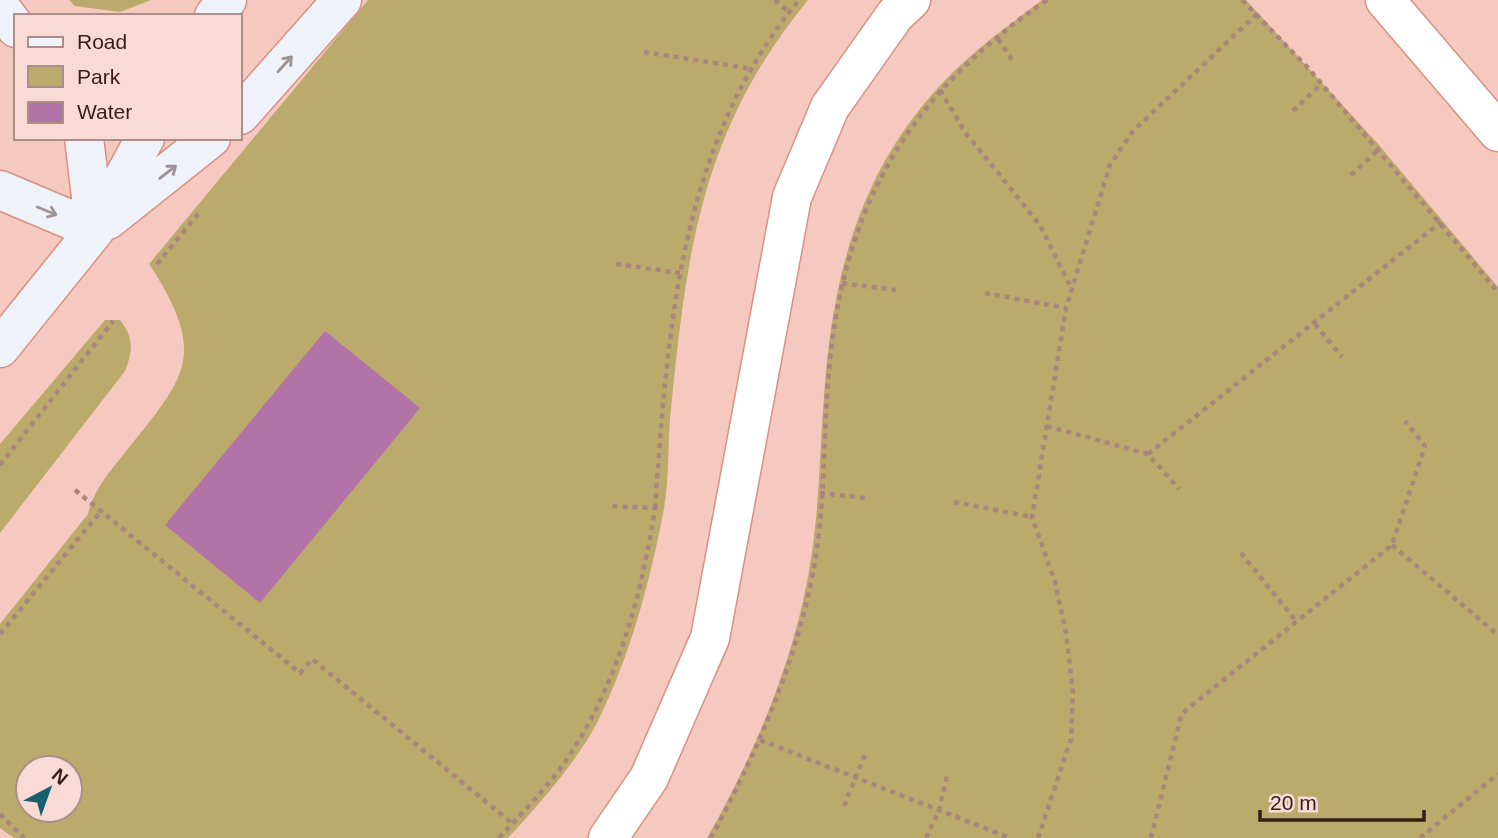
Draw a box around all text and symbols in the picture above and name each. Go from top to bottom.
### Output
legend [14,14,242,140]
text: Road [77,30,127,53]
one-way arrow [277,55,293,73]
text: Park [77,65,121,88]
text: Water [77,100,132,123]
one-way arrow [158,165,176,180]
one-way arrow [35,205,57,218]
north arrow [14,754,84,824]
text: N [48,764,72,789]
scale bar [1260,778,1424,822]
text: 20 m [1270,791,1317,814]

